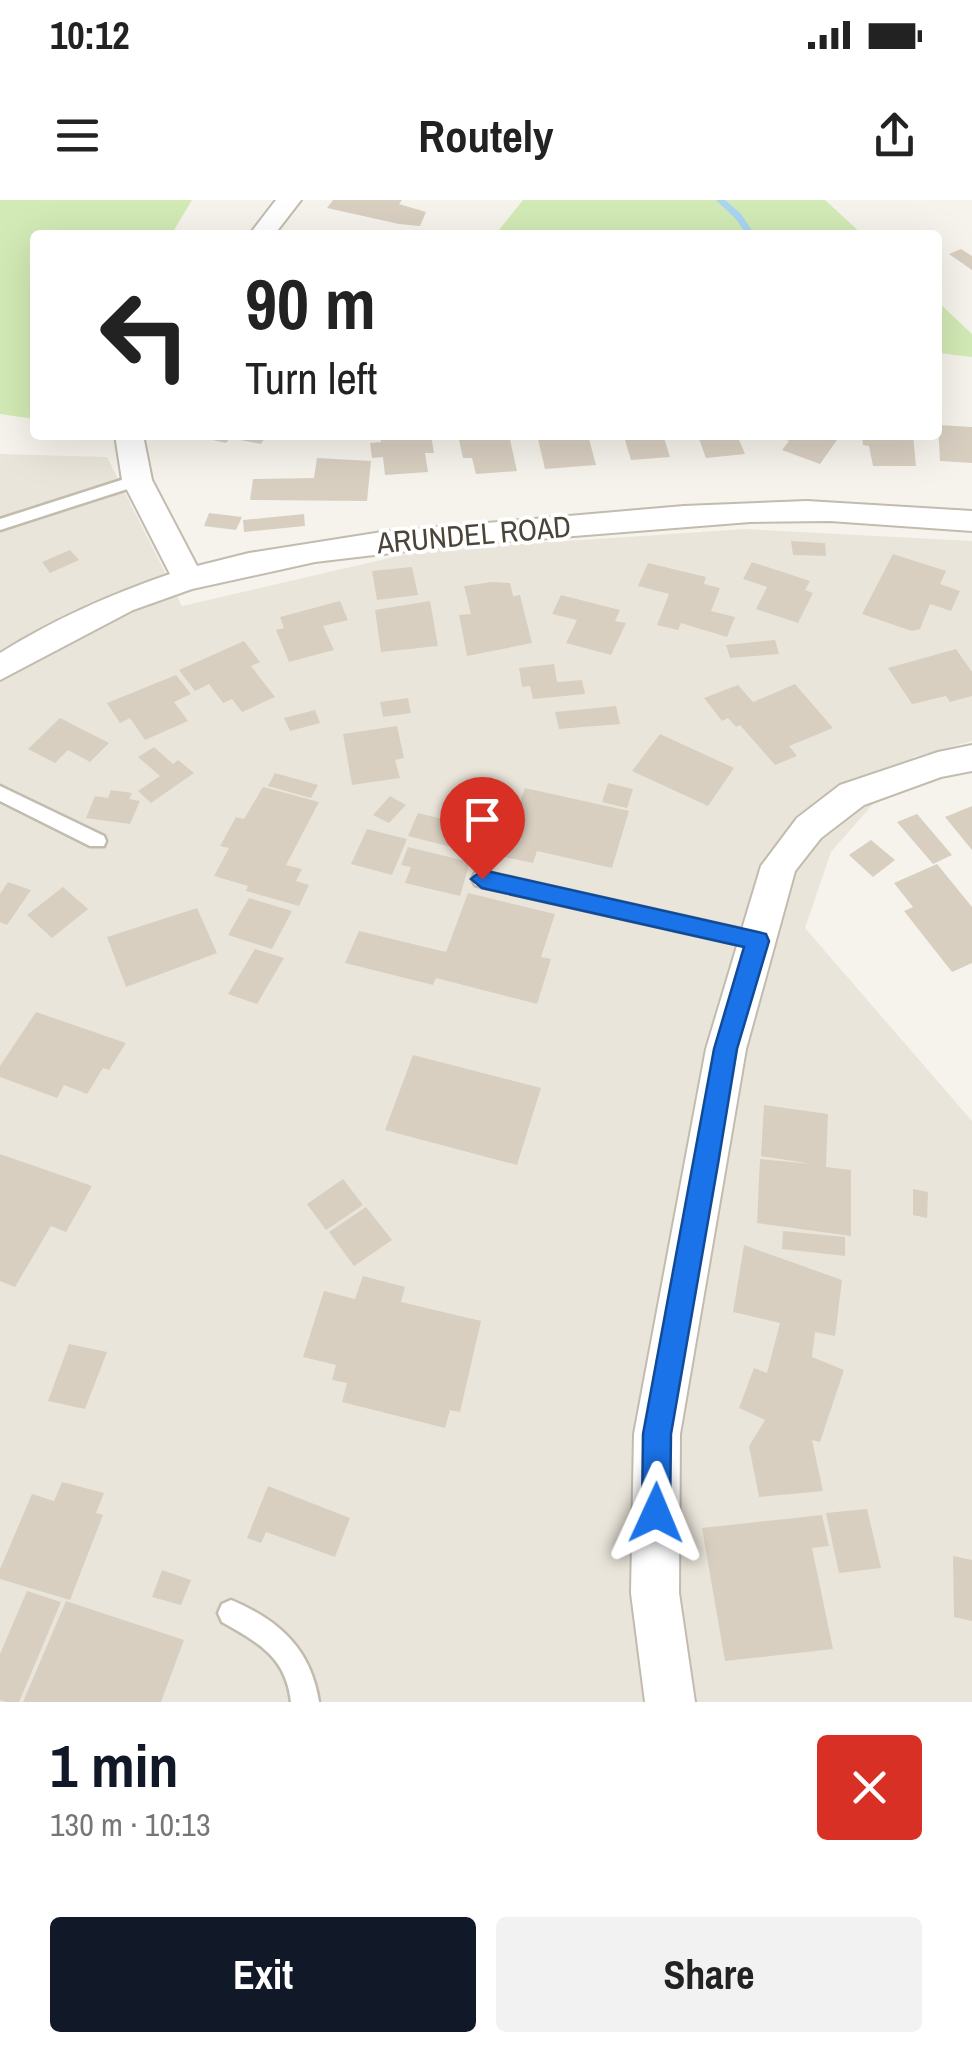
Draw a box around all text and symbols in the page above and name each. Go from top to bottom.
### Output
text: 10:12 [50,10,130,61]
text: Routely [418,105,554,166]
icon: menu [50,108,105,163]
icon: share [867,108,922,163]
text: 90 m [245,257,376,351]
icon: left [80,270,210,400]
text: Turn left [245,347,377,408]
street label: ARUNDEL ROAD [374,506,573,562]
pin [440,777,525,880]
icon: arrive [455,792,510,847]
position arrow [604,1461,708,1565]
text: 1 min [50,1725,179,1806]
button: close [817,1735,922,1840]
text: 130 m · 10:13 [50,1803,210,1846]
button: Exit [50,1917,476,2032]
button: Share [496,1917,922,2032]

